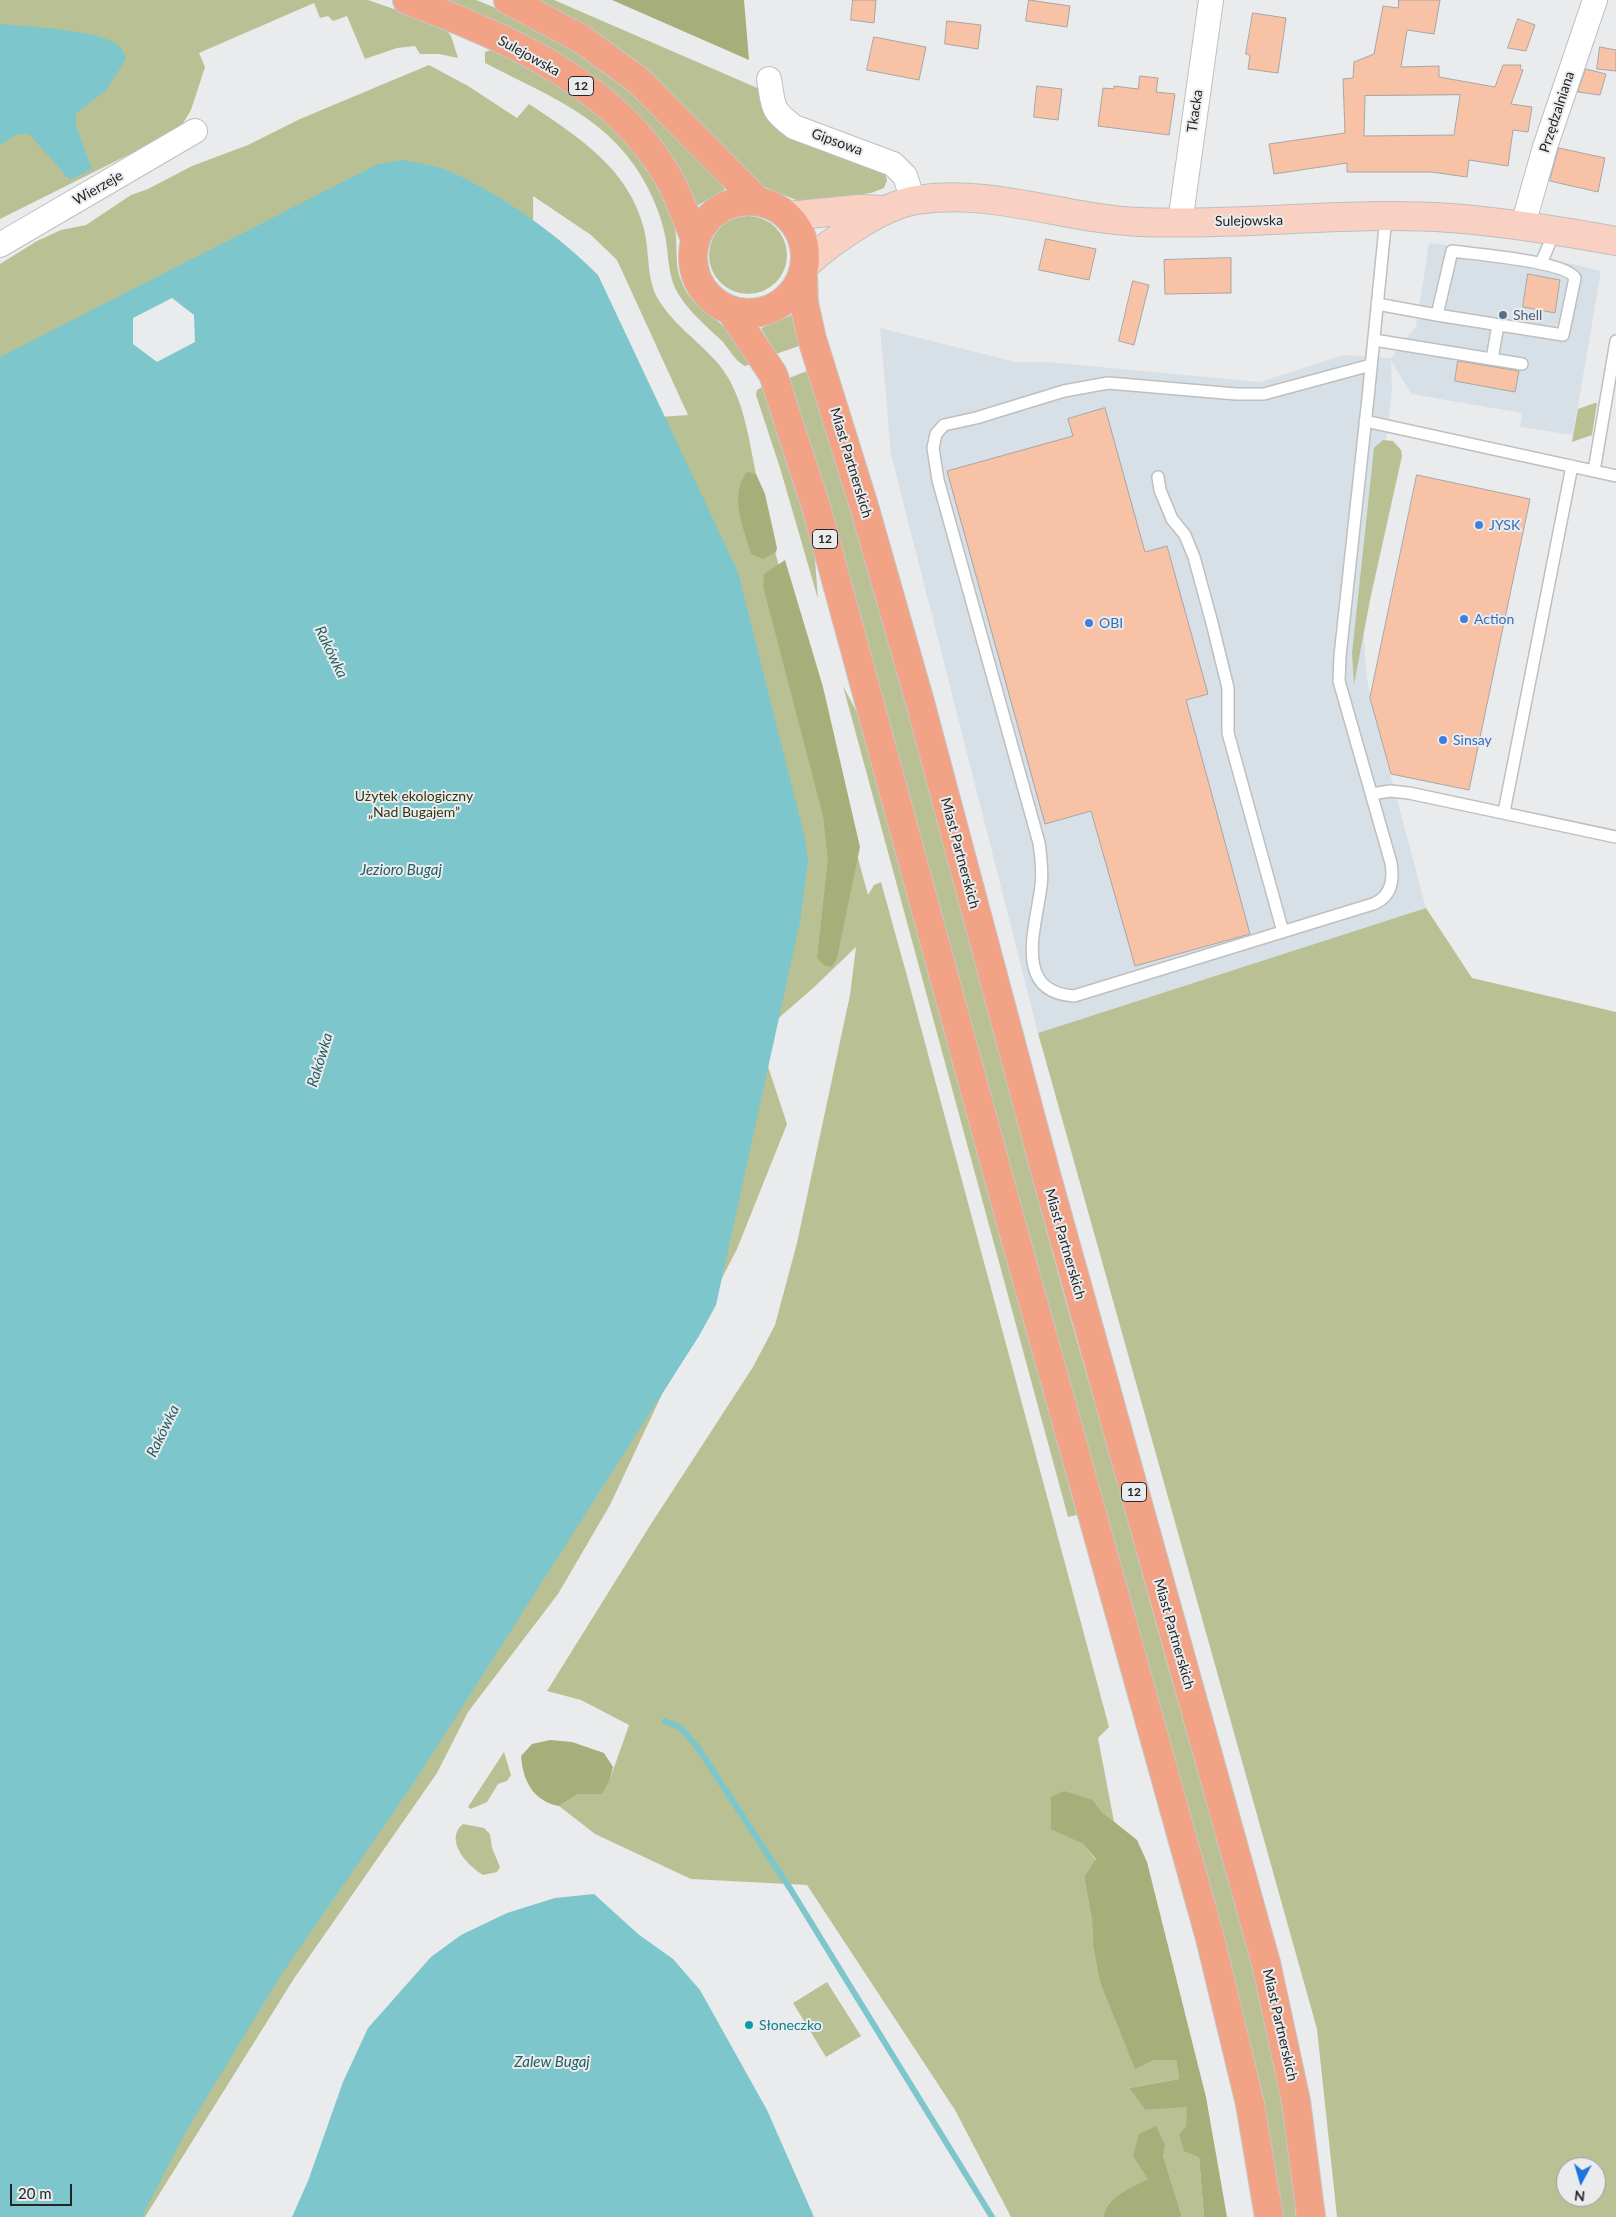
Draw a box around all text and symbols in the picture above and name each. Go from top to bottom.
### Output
street label: Sulejowska [495,32,563,80]
street label: Przędzalniana [1536,69,1578,155]
road number: 12 [568,76,594,95]
street label: Tkacka [1184,89,1206,133]
street label: Gipsowa [809,125,865,159]
street label: Wierzeje [70,167,126,209]
street label: Sulejowska [1215,212,1283,230]
place label: Shell [1513,307,1542,323]
marker: Shell [1497,309,1509,321]
street label: Miast Partnerskich [826,406,876,520]
place label: JYSK [1489,517,1520,533]
marker: JYSK [1473,519,1485,531]
road number: 12 [812,530,838,548]
place label: Action [1474,611,1514,627]
marker: Action [1458,613,1470,625]
place label: OBI [1099,615,1123,631]
marker: OBI [1083,617,1095,629]
water label: Rakówka [311,623,351,681]
place label: Sinsay [1453,732,1492,748]
marker: Sinsay [1437,734,1449,746]
park label: Użytek ekologiczny „Nad Bugajem” [355,788,473,820]
street label: Miast Partnerskich [937,796,983,910]
water label: Jezioro Bugaj [360,861,442,879]
water label: Rakówka [303,1031,337,1089]
street label: Miast Partnerskich [1041,1187,1089,1301]
water label: Rakówka [143,1402,183,1460]
road number: 12 [1122,1482,1146,1501]
street label: Miast Partnerskich [1150,1577,1198,1691]
street label: Miast Partnerskich [1259,1967,1301,2083]
place label: Słoneczko [759,2017,822,2033]
marker: Słoneczko [743,2019,755,2031]
water label: Zalew Bugaj [514,2053,590,2071]
north arrow [1556,2157,1606,2207]
scale bar [12,2174,75,2206]
text: 20 m [18,2184,52,2202]
text: N [1573,2187,1586,2205]

